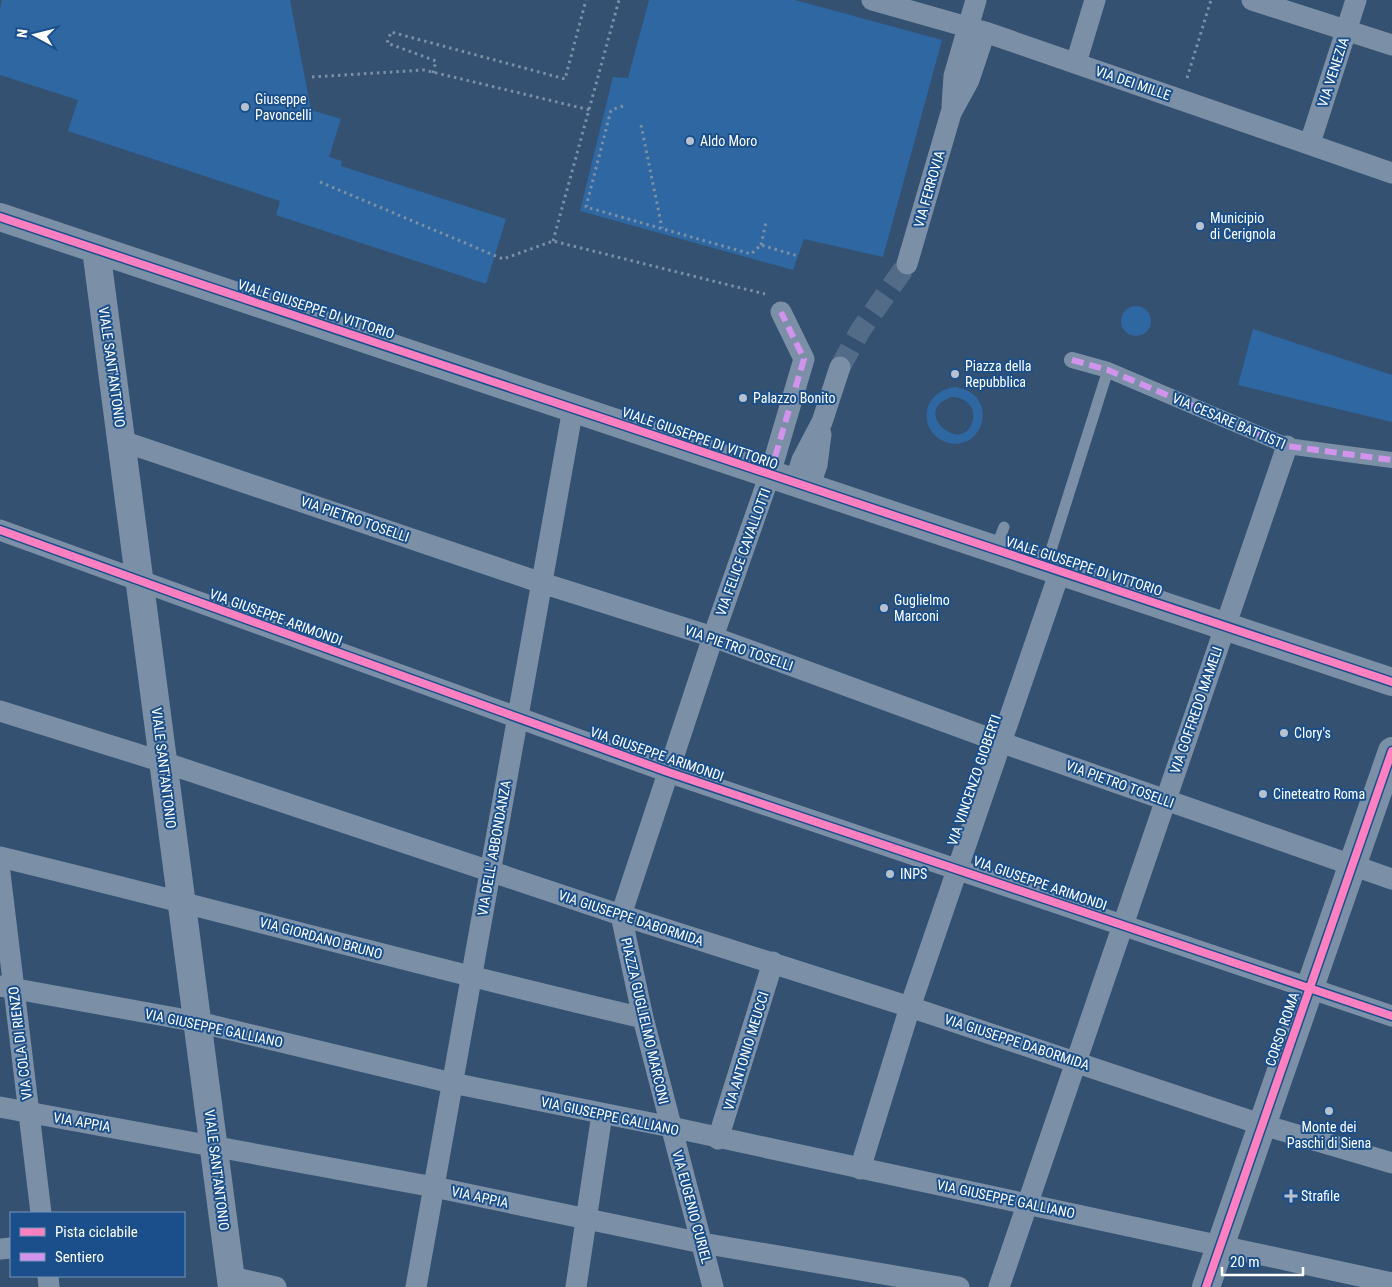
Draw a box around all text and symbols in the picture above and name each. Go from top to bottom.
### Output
north arrow [10,10,60,60]
text: N [14,28,31,39]
street label: VIA VENEZIA [1314,35,1352,109]
street label: VIA DEI MILLE [1093,63,1173,103]
place label: Giuseppe Pavoncelli [255,91,312,123]
marker: Giuseppe Pavoncelli [239,101,251,113]
place label: Aldo Moro [700,133,757,149]
marker: Aldo Moro [684,135,696,147]
street label: VIA FERROVIA [910,149,948,229]
place label: Municipio di Cerignola [1210,210,1276,242]
marker: Municipio di Cerignola [1194,220,1206,232]
street label: VIALE GIUSEPPE DI VITTORIO [236,276,396,342]
street label: VIALE SANT'ANTONIO [96,306,128,428]
place label: Piazza della Repubblica [965,358,1032,390]
marker: Piazza della Repubblica [949,368,961,380]
place label: Palazzo Bonito [753,390,835,406]
street label: VIA CESARE BATTISTI [1170,390,1288,452]
marker: Palazzo Bonito [737,392,749,404]
street label: VIALE GIUSEPPE DI VITTORIO [620,404,780,472]
street label: VIA FELICE CAVALLOTTI [712,486,774,618]
street label: VIA PIETRO TOSELLI [299,493,411,545]
street label: VIALE GIUSEPPE DI VITTORIO [1004,533,1164,599]
street label: VIA GIUSEPPE ARIMONDI [207,585,345,649]
place label: Guglielmo Marconi [894,592,950,624]
marker: Guglielmo Marconi [878,602,890,614]
street label: VIA PIETRO TOSELLI [683,622,795,674]
street label: VIA GOFFREDO MAMELI [1167,644,1225,776]
street label: VIALE SANT'ANTONIO [149,707,179,829]
street label: VIA VINCENZO GIOBERTI [944,712,1004,848]
street label: VIA GIUSEPPE ARIMONDI [588,724,726,784]
place label: Clory's [1294,725,1331,741]
marker: Clory's [1278,727,1290,739]
street label: VIA PIETRO TOSELLI [1064,757,1176,811]
street label: VIA DELL' ABBONDANZA [474,779,514,917]
place label: Cineteatro Roma [1273,786,1365,802]
marker: Cineteatro Roma [1257,788,1269,800]
street label: VIA GIUSEPPE ARIMONDI [971,853,1109,913]
place label: INPS [900,866,927,882]
marker: INPS [884,868,896,880]
street label: VIA GIUSEPPE DABORMIDA [556,887,706,949]
street label: VIA GIORDANO BRUNO [258,914,384,962]
street label: PIAZZA GUGLIELMO MARCONI [618,936,672,1106]
street label: VIA COLA DI RIENZO [5,985,35,1101]
street label: VIA ANTONIO MEUCCI [720,990,772,1112]
street label: CORSO ROMA [1262,990,1302,1068]
street label: VIA GIUSEPPE GALLIANO [143,1006,285,1050]
street label: VIA GIUSEPPE DABORMIDA [942,1011,1092,1073]
street label: VIA GIUSEPPE GALLIANO [539,1094,681,1138]
marker: Monte dei Paschi di Siena [1323,1105,1335,1117]
street label: VIA APPIA [52,1109,112,1135]
street label: VIALE SANT'ANTONIO [202,1109,232,1231]
place label: Monte dei Paschi di Siena [1287,1119,1371,1151]
street label: VIA EUGENIO CURIEL [669,1148,715,1266]
street label: VIA GIUSEPPE GALLIANO [935,1177,1077,1221]
street label: VIA APPIA [450,1183,510,1211]
place label: Strafile [1301,1188,1340,1204]
marker: Strafile [1285,1190,1297,1202]
legend [10,1212,185,1277]
text: Pista ciclabile [55,1223,138,1241]
scale bar [1222,1244,1303,1276]
text: Sentiero [55,1248,104,1266]
text: 20 m [1230,1253,1260,1271]

